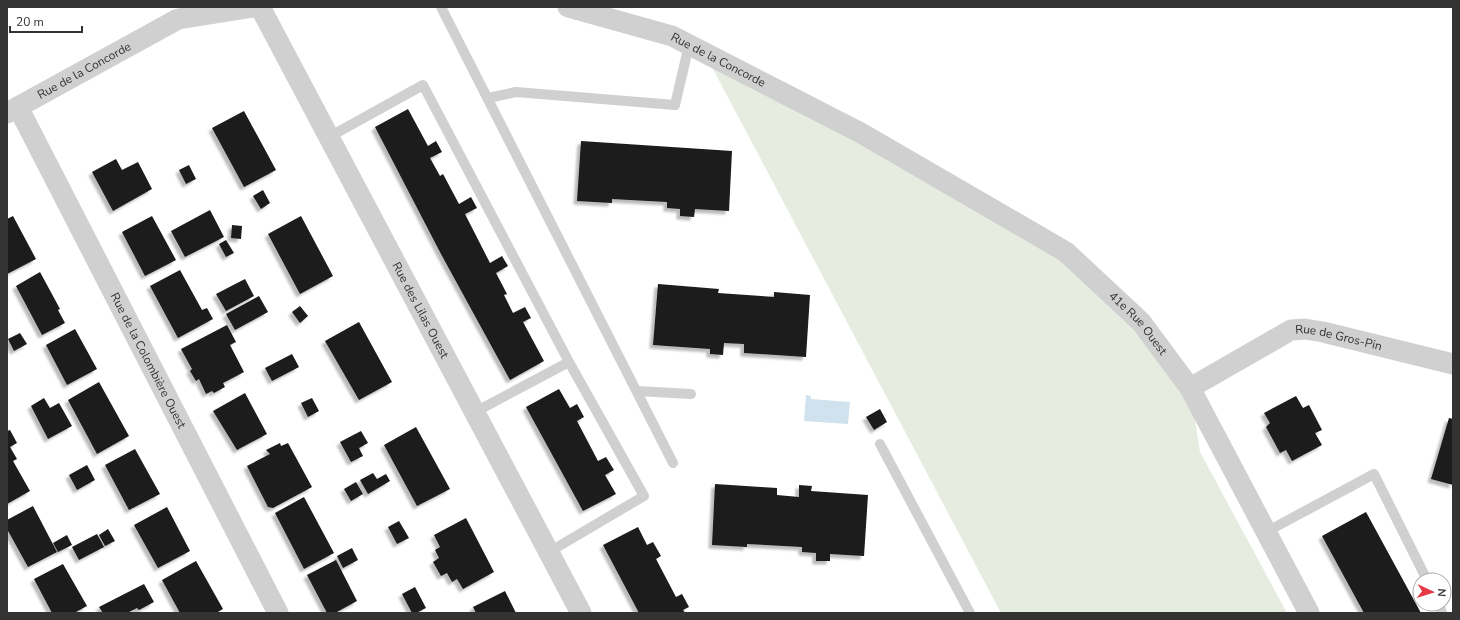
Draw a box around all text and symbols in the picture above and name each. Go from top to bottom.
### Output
scale bar [10,8,82,34]
text: 20 m [16,14,44,30]
street label: Rue de la Concorde [668,29,769,91]
street label: Rue de la Concorde [34,38,134,103]
street label: Rue des Lilas Ouest [388,259,453,362]
street label: 41e Rue Ouest [1105,288,1171,359]
street label: Rue de la Colombière Ouest [107,290,190,432]
street label: Rue de Gros-Pin [1295,321,1384,354]
north arrow [1412,572,1452,612]
text: N [1434,588,1449,597]

